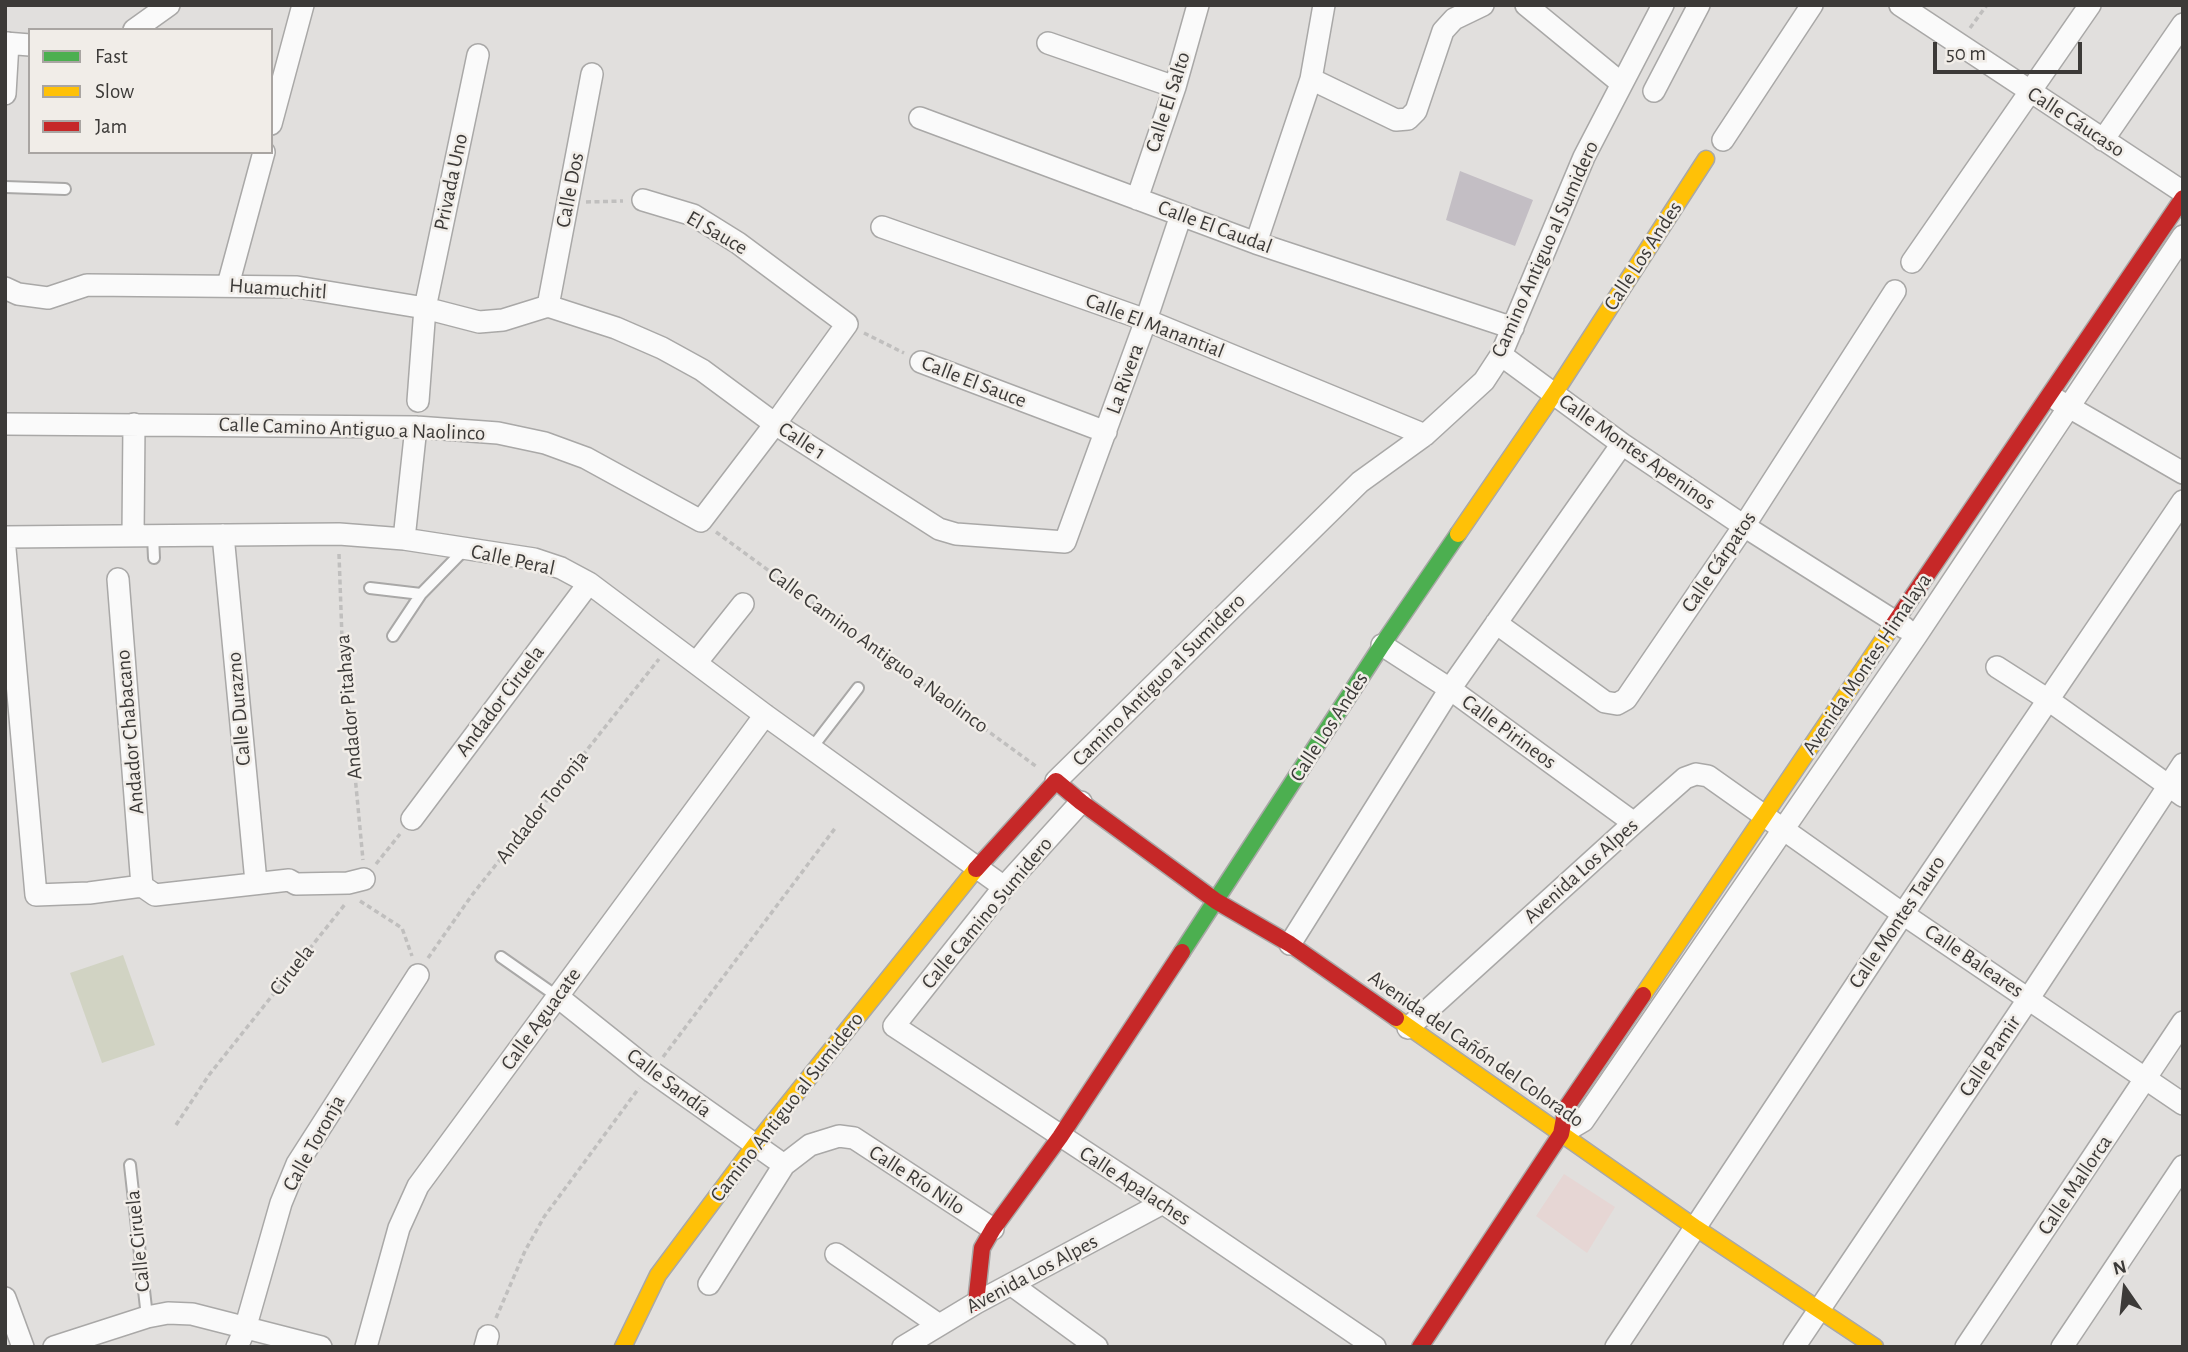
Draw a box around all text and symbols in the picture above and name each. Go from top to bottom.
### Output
legend [28,28,273,154]
scale bar [1936,28,2085,72]
text: 50 m [1946,43,1986,64]
text: Fast [95,46,128,67]
street label: Calle El Salto [1140,49,1196,155]
text: Slow [95,81,134,102]
street label: Calle Cáucaso [2023,81,2129,163]
text: Jam [95,116,127,137]
street label: Privada Uno [428,131,474,233]
street label: Camino Antiguo al Sumidero [1486,137,1604,361]
street label: Calle Dos [550,150,590,230]
street label: Calle El Caudal [1154,195,1276,259]
street label: Calle Los Andes [1598,197,1688,315]
street label: El Sauce [682,205,752,261]
street label: Huamuchitl [228,273,328,305]
street label: Calle El Manantial [1082,288,1228,364]
street label: La Rivera [1101,340,1149,418]
street label: Calle El Sauce [918,350,1030,414]
street label: Calle Montes Apeninos [1554,388,1720,516]
street label: Calle Camino Antiguo a Naolinco [218,412,486,446]
street label: Calle 1 [774,416,830,466]
street label: Calle Cárpatos [1676,507,1762,617]
street label: Calle Peral [469,539,557,581]
street label: Calle Camino Antiguo a Naolinco [763,561,993,739]
street label: Avenida Montes Himalaya [1797,569,1937,759]
street label: Camino Antiguo al Sumidero [1067,588,1251,772]
street label: Andador Pitahaya [330,633,368,781]
street label: Andador Ciruela [450,640,550,762]
street label: Andador Chabacano [110,649,150,815]
street label: Calle Durazno [221,651,257,767]
street label: Calle Los Andes [1284,668,1374,786]
street label: Calle Pirineos [1457,689,1561,775]
street label: Andador Toronja [490,745,594,869]
street label: Avenida Los Alpes [1519,813,1643,929]
street label: Calle Camino Sumidero [916,832,1058,994]
street label: Calle Montes Tauro [1843,851,1951,993]
street label: Calle Baleares [1920,919,2028,1003]
street label: Ciruela [264,939,320,1001]
street label: Calle Aguacate [495,963,587,1075]
street label: Avenida del Cañón del Colorado [1363,965,1589,1133]
street label: Camino Antiguo al Sumidero [705,1007,869,1207]
street label: Calle Pamir [1954,1011,2026,1101]
street label: Calle Sandía [622,1043,716,1123]
street label: Calle Toronja [277,1090,351,1196]
street label: Calle Mallorca [2032,1130,2118,1240]
street label: Calle Río Nilo [864,1140,970,1220]
street label: Calle Apalaches [1075,1141,1195,1231]
street label: Calle Ciruela [120,1189,156,1293]
street label: Avenida Los Alpes [962,1229,1102,1319]
north arrow [2090,1254,2160,1324]
text: N [2111,1257,2129,1279]

